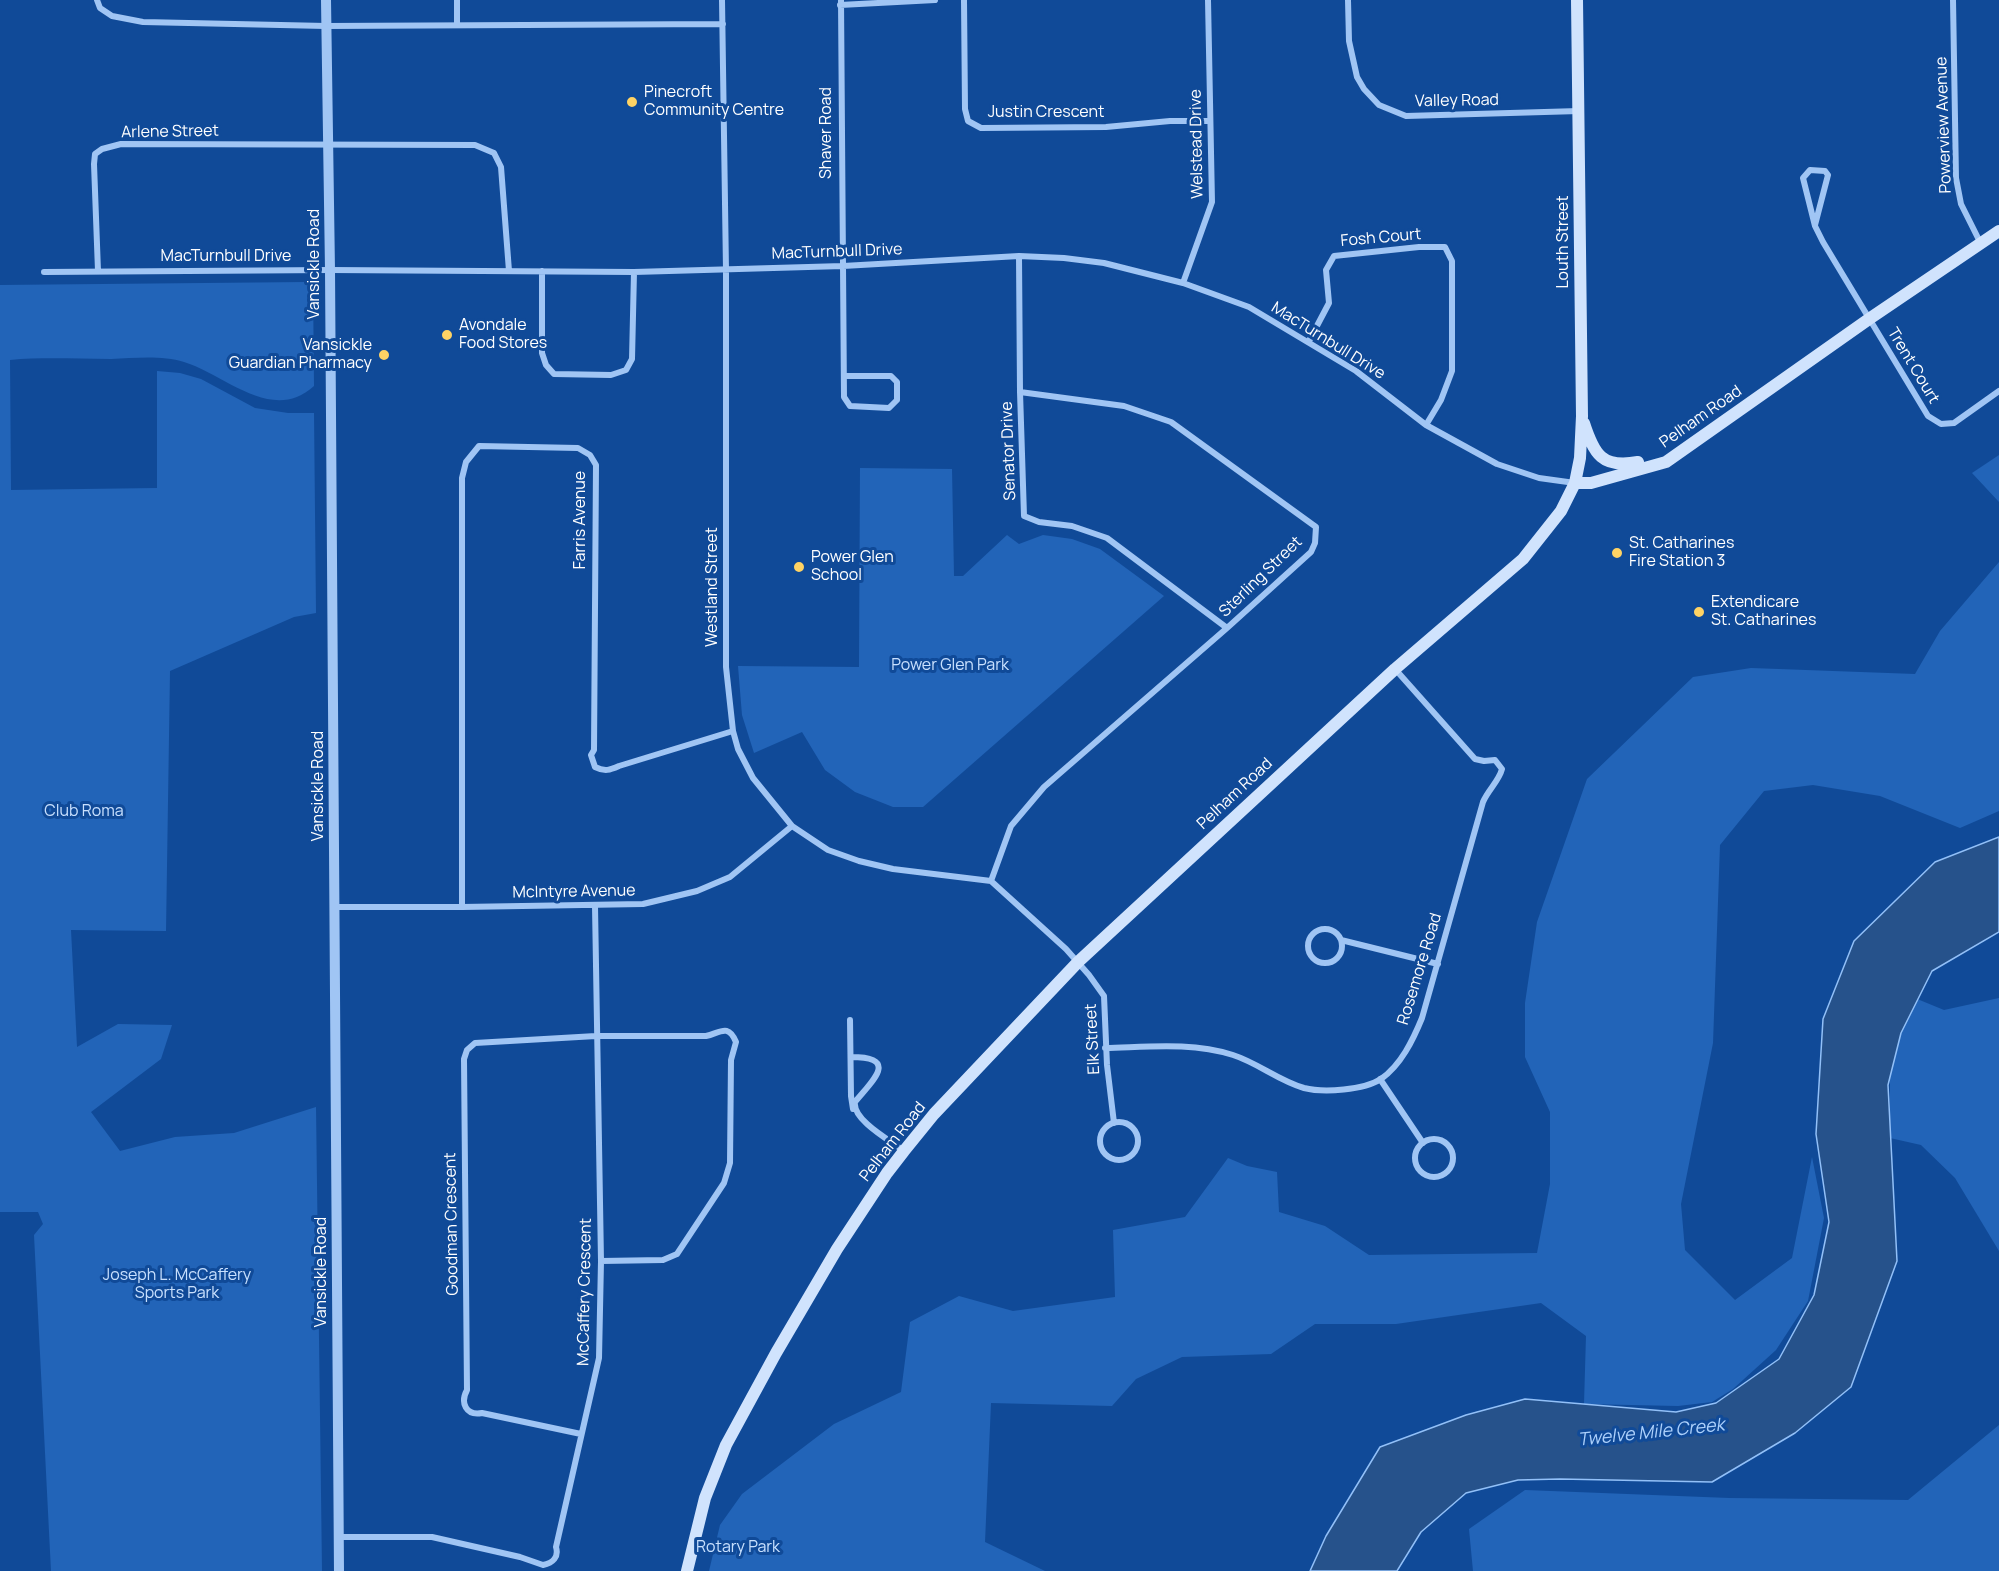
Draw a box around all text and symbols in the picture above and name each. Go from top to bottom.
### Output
street label: Powerview Avenue [1932,56,1956,194]
place label: Pinecroft Community Centre [644,83,784,121]
street label: Shaver Road [817,87,837,179]
street label: Welstead Drive [1186,89,1208,199]
street label: Valley Road [1415,91,1499,111]
marker: Pinecroft Community Centre [625,95,639,109]
street label: Justin Crescent [988,103,1104,123]
street label: Arlene Street [121,122,219,142]
street label: Louth Street [1554,195,1574,289]
street label: Vansickle Road [305,209,325,319]
street label: Fosh Court [1340,225,1422,251]
street label: MacTurnbull Drive [771,240,903,264]
street label: MacTurnbull Drive [161,247,291,267]
street label: MacTurnbull Drive [1267,298,1389,384]
place label: Avondale Food Stores [459,316,547,354]
street label: Trent Court [1883,325,1943,407]
marker: Avondale Food Stores [440,328,454,342]
place label: Vansickle Guardian Pharmacy [229,336,372,374]
marker: Vansickle Guardian Pharmacy [377,348,391,362]
street label: Pelham Road [1656,382,1746,452]
street label: Senator Drive [998,401,1020,501]
street label: Farris Avenue [571,471,591,569]
street label: Westland Street [703,527,723,647]
street label: Sterling Street [1216,533,1306,621]
place label: St. Catharines Fire Station 3 [1629,534,1734,572]
marker: St. Catharines Fire Station 3 [1610,546,1624,560]
place label: Power Glen School [811,548,894,586]
marker: Power Glen School [792,560,806,574]
place label: Extendicare St. Catharines [1711,593,1816,631]
marker: Extendicare St. Catharines [1692,605,1706,619]
park label: Power Glen Park [891,656,1009,676]
street label: Vansickle Road [309,731,329,841]
street label: Pelham Road [1193,754,1277,834]
park label: Club Roma [44,802,124,822]
street label: McIntyre Avenue [512,881,636,903]
street label: Rosemore Road [1394,911,1446,1027]
street label: Elk Street [1082,1003,1104,1075]
street label: Pelham Road [856,1098,930,1186]
street label: Goodman Crescent [441,1152,463,1296]
street label: Vansickle Road [312,1217,332,1327]
street label: McCaffery Crescent [574,1218,596,1366]
park label: Joseph L. McCaffery Sports Park [103,1266,251,1304]
water label: Twelve Mile Creek [1576,1415,1726,1451]
park label: Rotary Park [696,1538,780,1558]

